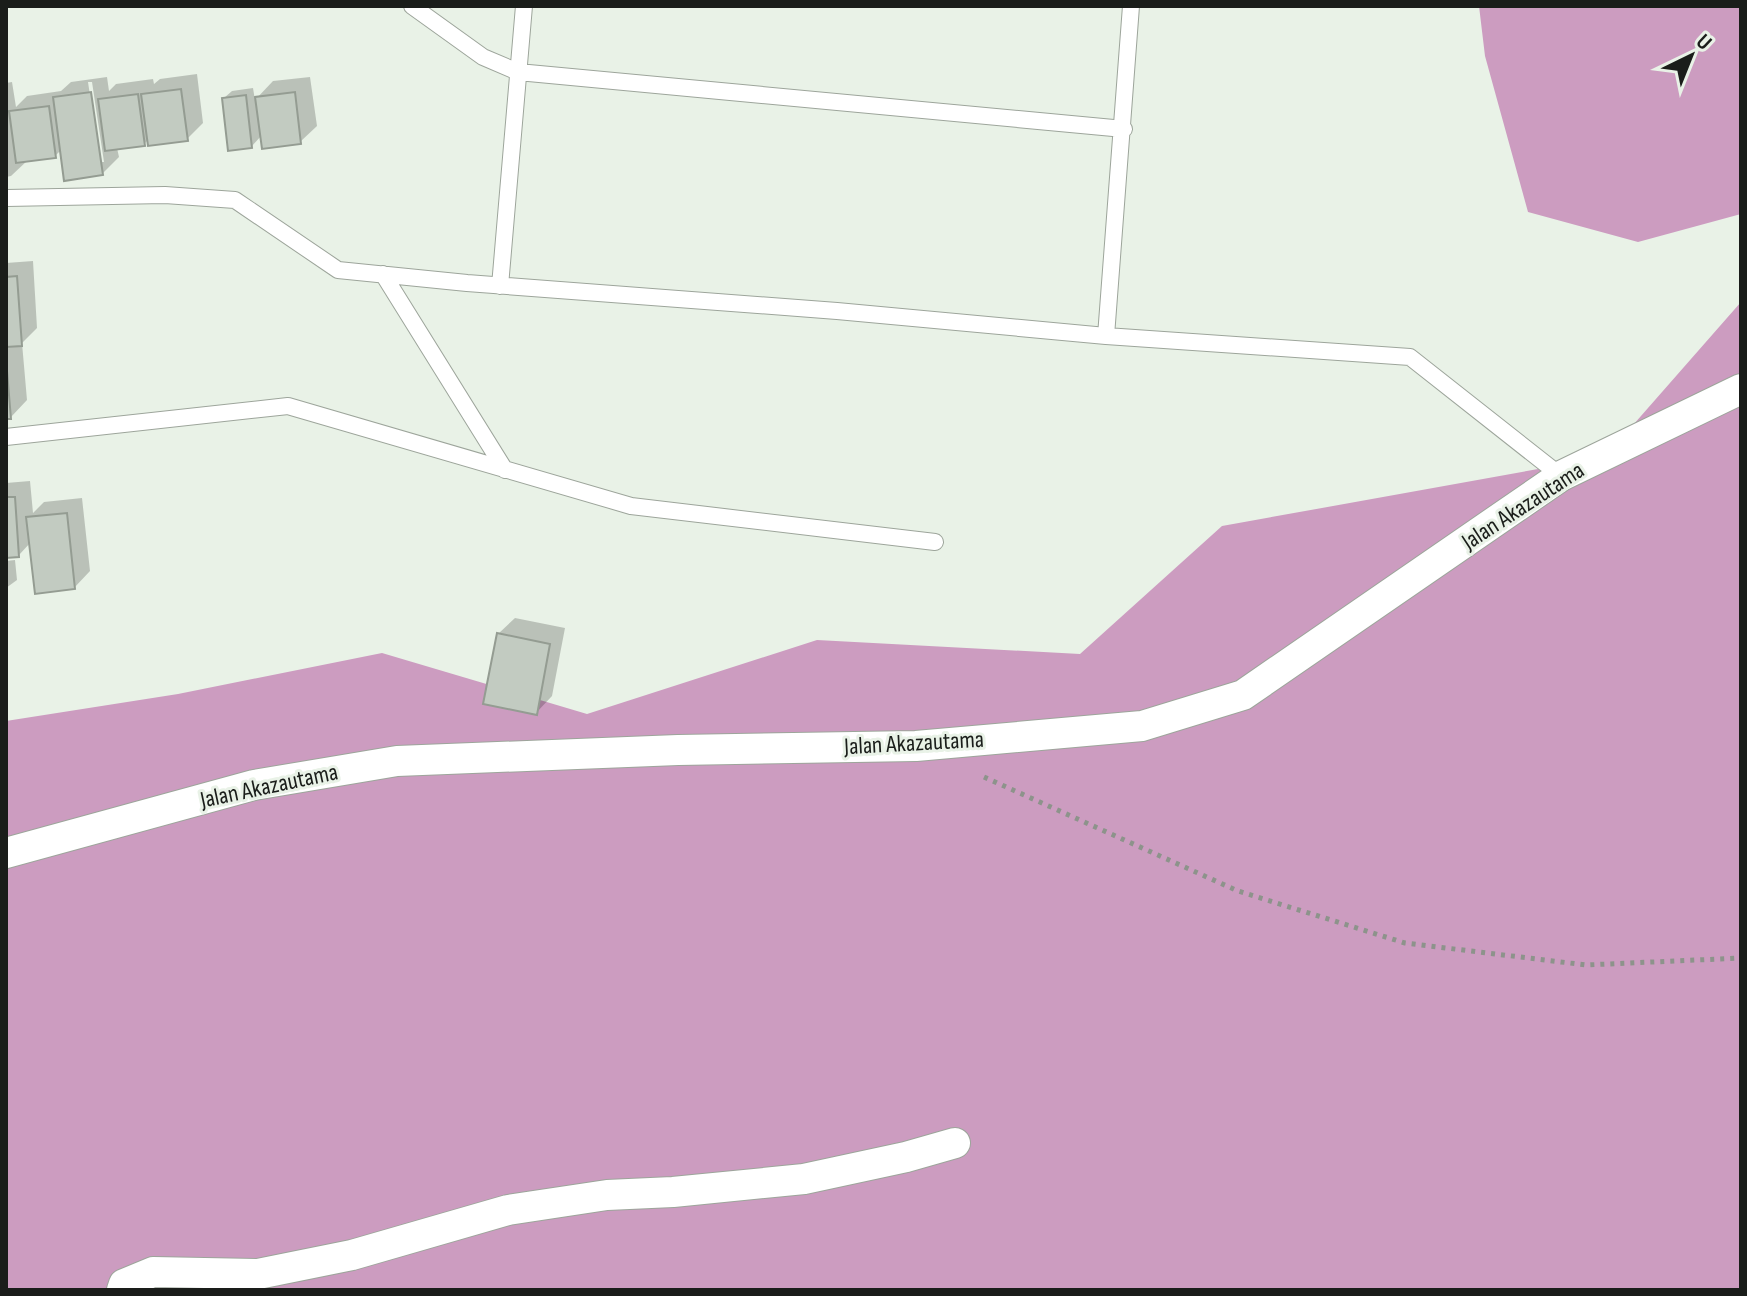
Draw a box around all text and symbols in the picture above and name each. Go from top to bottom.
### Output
north arrow [1651,16,1731,96]
text: U [1690,29,1717,56]
street label: Jalan Akazautama [1456,456,1590,557]
street label: Jalan Akazautama [842,725,985,761]
street label: Jalan Akazautama [197,757,340,815]

